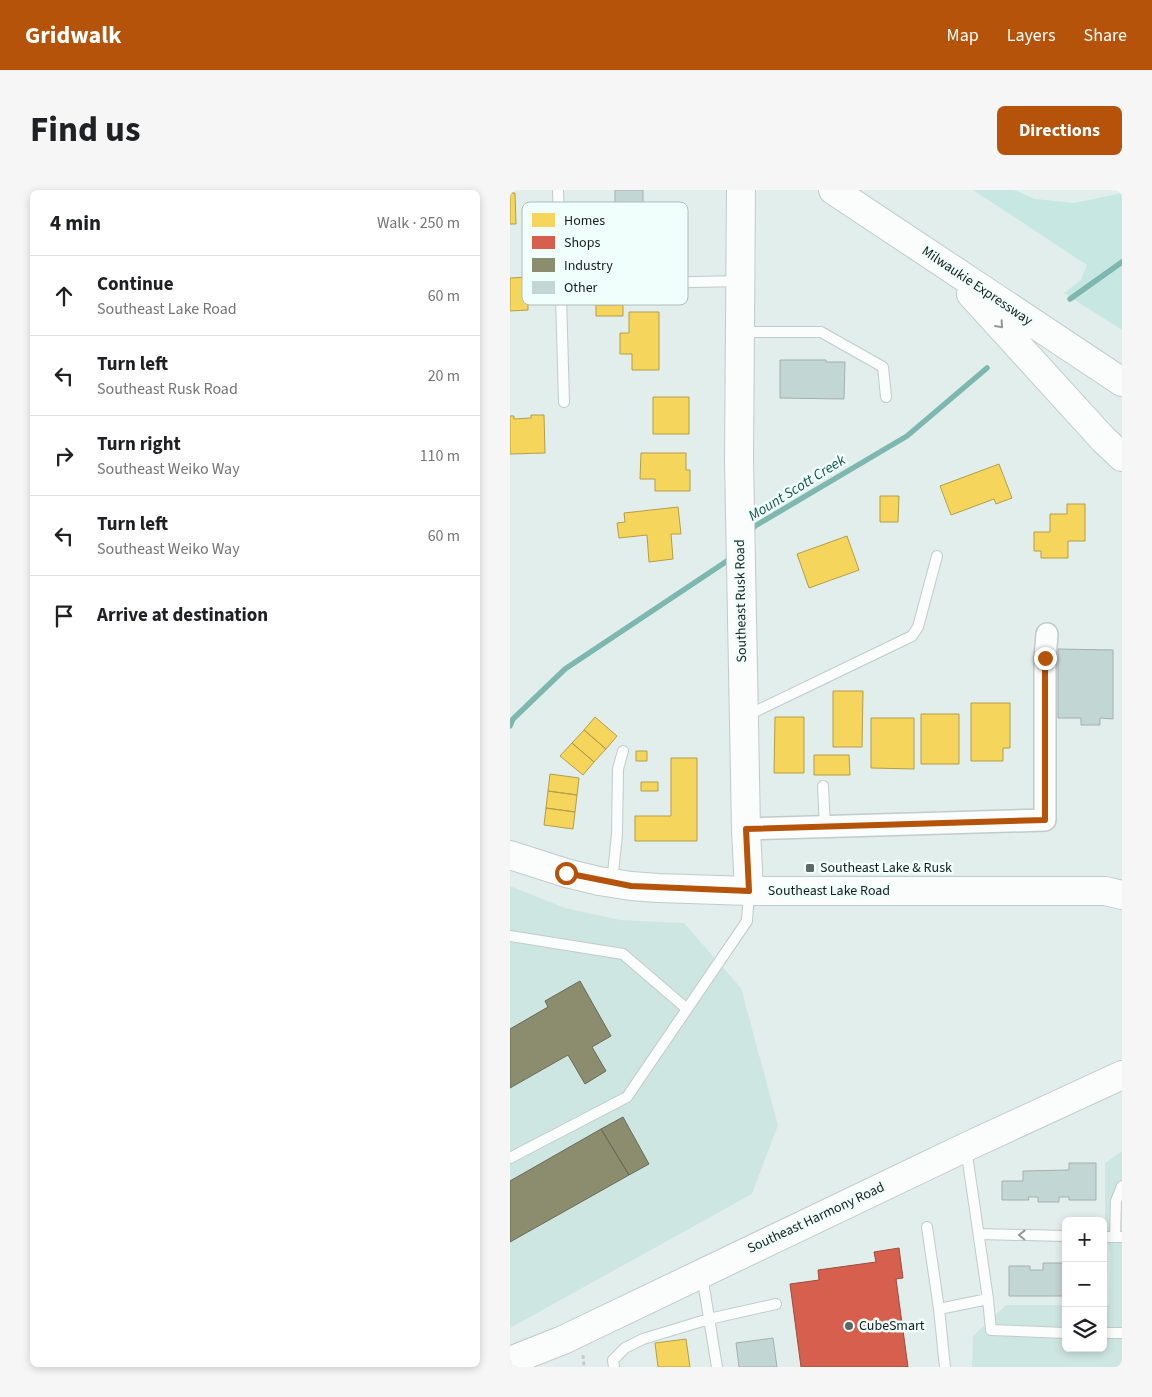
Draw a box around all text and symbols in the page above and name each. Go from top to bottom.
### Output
text: Gridwalk [25,18,121,53]
text: Map [947,23,979,48]
text: Layers [1007,23,1056,48]
text: Share [1084,23,1127,48]
text: Find us [30,105,140,155]
button: Directions [997,106,1122,155]
legend [522,202,688,305]
text: 4 min [50,208,101,238]
text: Homes [564,211,605,231]
text: Walk · 250 m [377,212,460,234]
text: Shops [564,233,600,253]
street label: Milwaukie Expressway [918,241,1037,331]
text: Industry [564,256,613,276]
text: Continue [97,271,174,298]
text: Other [564,278,598,298]
icon: ahead [50,282,78,310]
text: 60 m [428,285,460,307]
text: Southeast Lake Road [97,298,237,320]
one-way arrow [994,320,1003,329]
text: Turn left [97,351,168,378]
icon: left [50,362,78,390]
text: 20 m [428,365,460,387]
text: Southeast Rusk Road [97,378,238,400]
text: Turn right [97,431,181,458]
icon: right [50,442,78,470]
text: 110 m [420,445,460,467]
water label: Mount Scott Creek [744,449,850,526]
text: Southeast Weiko Way [97,458,240,480]
text: Turn left [97,511,168,538]
icon: left [50,522,78,550]
text: 60 m [428,525,460,547]
text: Southeast Weiko Way [97,538,240,560]
street label: Southeast Rusk Road [730,539,752,663]
icon: arrive [50,602,78,630]
text: Arrive at destination [97,602,268,629]
route end [1034,647,1057,670]
place label: Southeast Lake & Rusk [820,858,952,878]
route start [555,862,578,885]
marker: Southeast Lake & Rusk [804,862,816,874]
street label: Southeast Lake Road [768,881,890,901]
street label: Southeast Harmony Road [744,1177,888,1259]
map controls [1062,1217,1107,1352]
button: + [1062,1217,1107,1262]
one-way arrow [1018,1230,1026,1240]
button: − [1062,1262,1107,1307]
button: layers [1062,1307,1107,1352]
place label: CubeSmart [859,1316,925,1336]
marker: CubeSmart [843,1320,855,1332]

